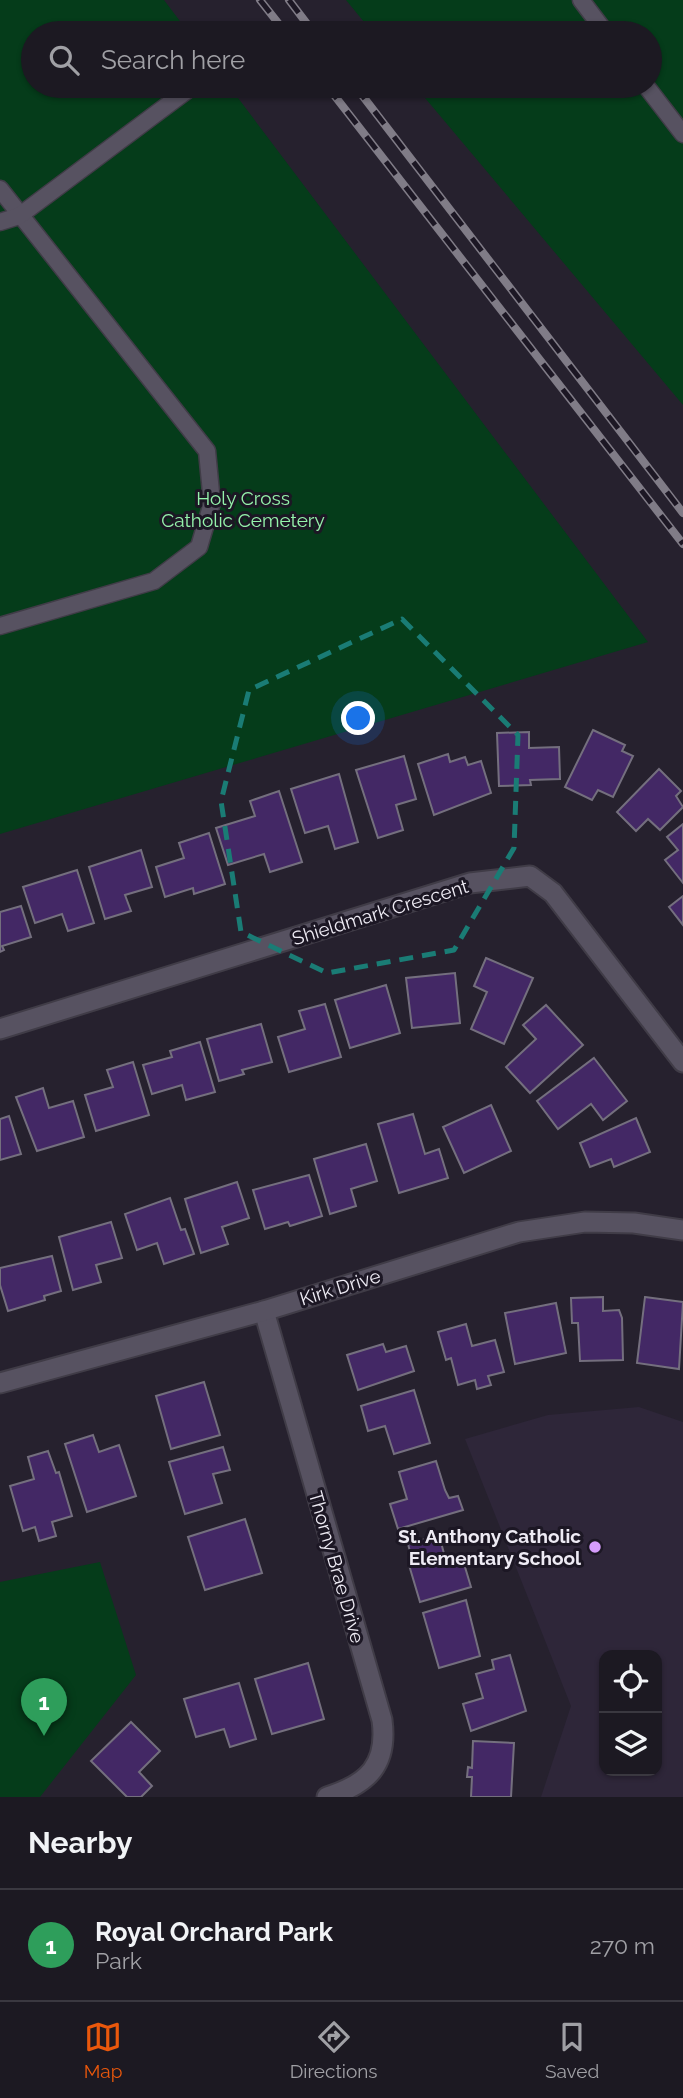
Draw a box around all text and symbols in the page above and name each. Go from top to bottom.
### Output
search box [21,21,662,98]
icon: search [45,41,83,79]
text: Search here [101,45,245,75]
park label: Holy Cross Catholic Cemetery [161,487,325,531]
your location [341,701,375,735]
street label: Shieldmark Crescent [289,875,471,949]
street label: Kirk Drive [297,1264,383,1310]
street label: Thorny Brae Drive [305,1488,369,1646]
place label: St. Anthony Catholic Elementary School [398,1525,582,1569]
marker: St. Anthony Catholic Elementary School [587,1539,603,1555]
map controls [599,1650,662,1776]
button: locate [599,1650,662,1713]
pin: 1 [21,1678,67,1736]
button: layers [599,1713,662,1776]
text: Nearby [28,1825,132,1860]
text: Royal Orchard Park [95,1917,333,1947]
text: 1 [45,1932,57,1959]
text: 270 m [590,1932,655,1959]
text: Park [95,1947,142,1974]
tab: Map [84,2018,122,2082]
tab: Directions [290,2018,378,2082]
tab: Saved [545,2018,599,2082]

